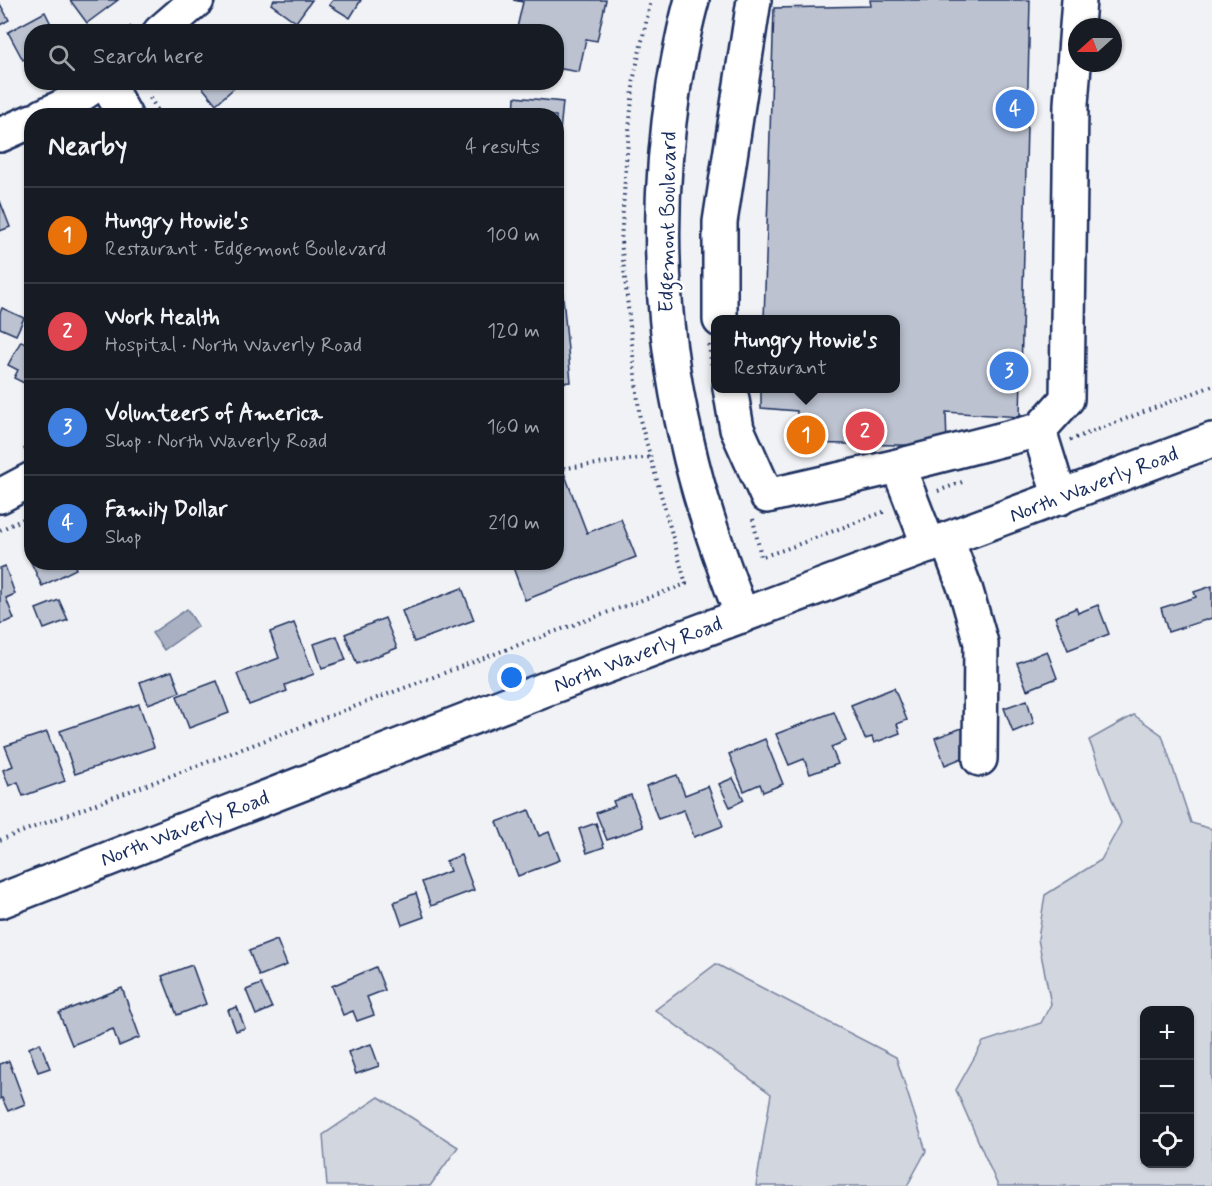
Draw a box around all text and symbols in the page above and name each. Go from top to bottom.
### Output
north arrow [1068,18,1122,72]
search box [24,24,564,90]
icon: search [45,41,78,74]
text: Search here [93,43,204,71]
pin: 4 [996,86,1034,132]
text: Nearby [48,130,127,164]
street label: Edgemont Boulevard [652,131,686,313]
text: 4 results [465,134,540,161]
text: Hungry Howie's [105,208,248,236]
text: 1 [63,222,72,249]
text: 100 m [486,222,540,249]
text: Restaurant · Edgemont Boulevard [105,236,386,263]
text: Work Health [105,304,220,332]
popup [711,315,900,393]
text: 2 [63,318,72,345]
text: 120 m [487,318,540,345]
text: Hungry Howie's [734,327,877,355]
text: Hospital · North Waverly Road [105,332,362,359]
pin: 3 [990,348,1028,394]
text: Restaurant [734,355,827,382]
text: Volunteers of America [105,400,323,428]
pin: 2 [846,408,884,454]
pin: 1 [786,412,826,458]
text: 3 [63,414,72,441]
text: 160 m [487,414,540,441]
text: Shop · North Waverly Road [105,428,327,455]
street label: North Waverly Road [1006,440,1182,530]
text: Family Dollar [105,496,227,524]
text: 4 [62,510,73,537]
text: 210 m [488,510,540,537]
text: Shop [105,524,142,551]
street label: North Waverly Road [550,610,726,700]
your location [497,663,526,692]
street label: North Waverly Road [97,784,273,874]
map controls [1140,1006,1194,1168]
button: + [1140,1006,1194,1060]
button: − [1140,1060,1194,1114]
button: locate [1140,1114,1194,1168]

